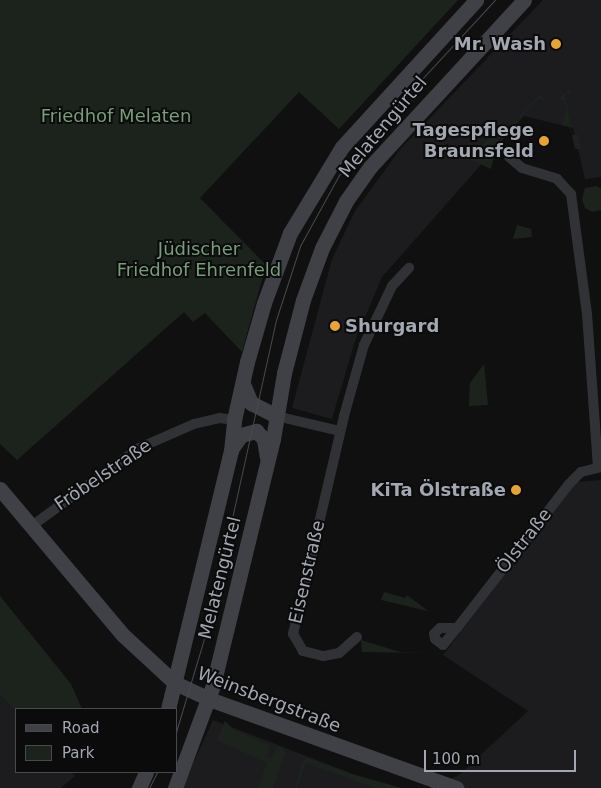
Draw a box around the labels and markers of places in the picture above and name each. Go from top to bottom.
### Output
place label: Mr. Wash [454,33,546,55]
marker: Mr. Wash [550,38,562,50]
place label: Tagespflege Braunsfeld [413,120,534,162]
marker: Tagespflege Braunsfeld [538,135,550,147]
place label: Shurgard [345,315,439,337]
marker: Shurgard [329,320,341,332]
place label: KiTa Ölstraße [371,479,506,501]
marker: KiTa Ölstraße [510,484,522,496]

